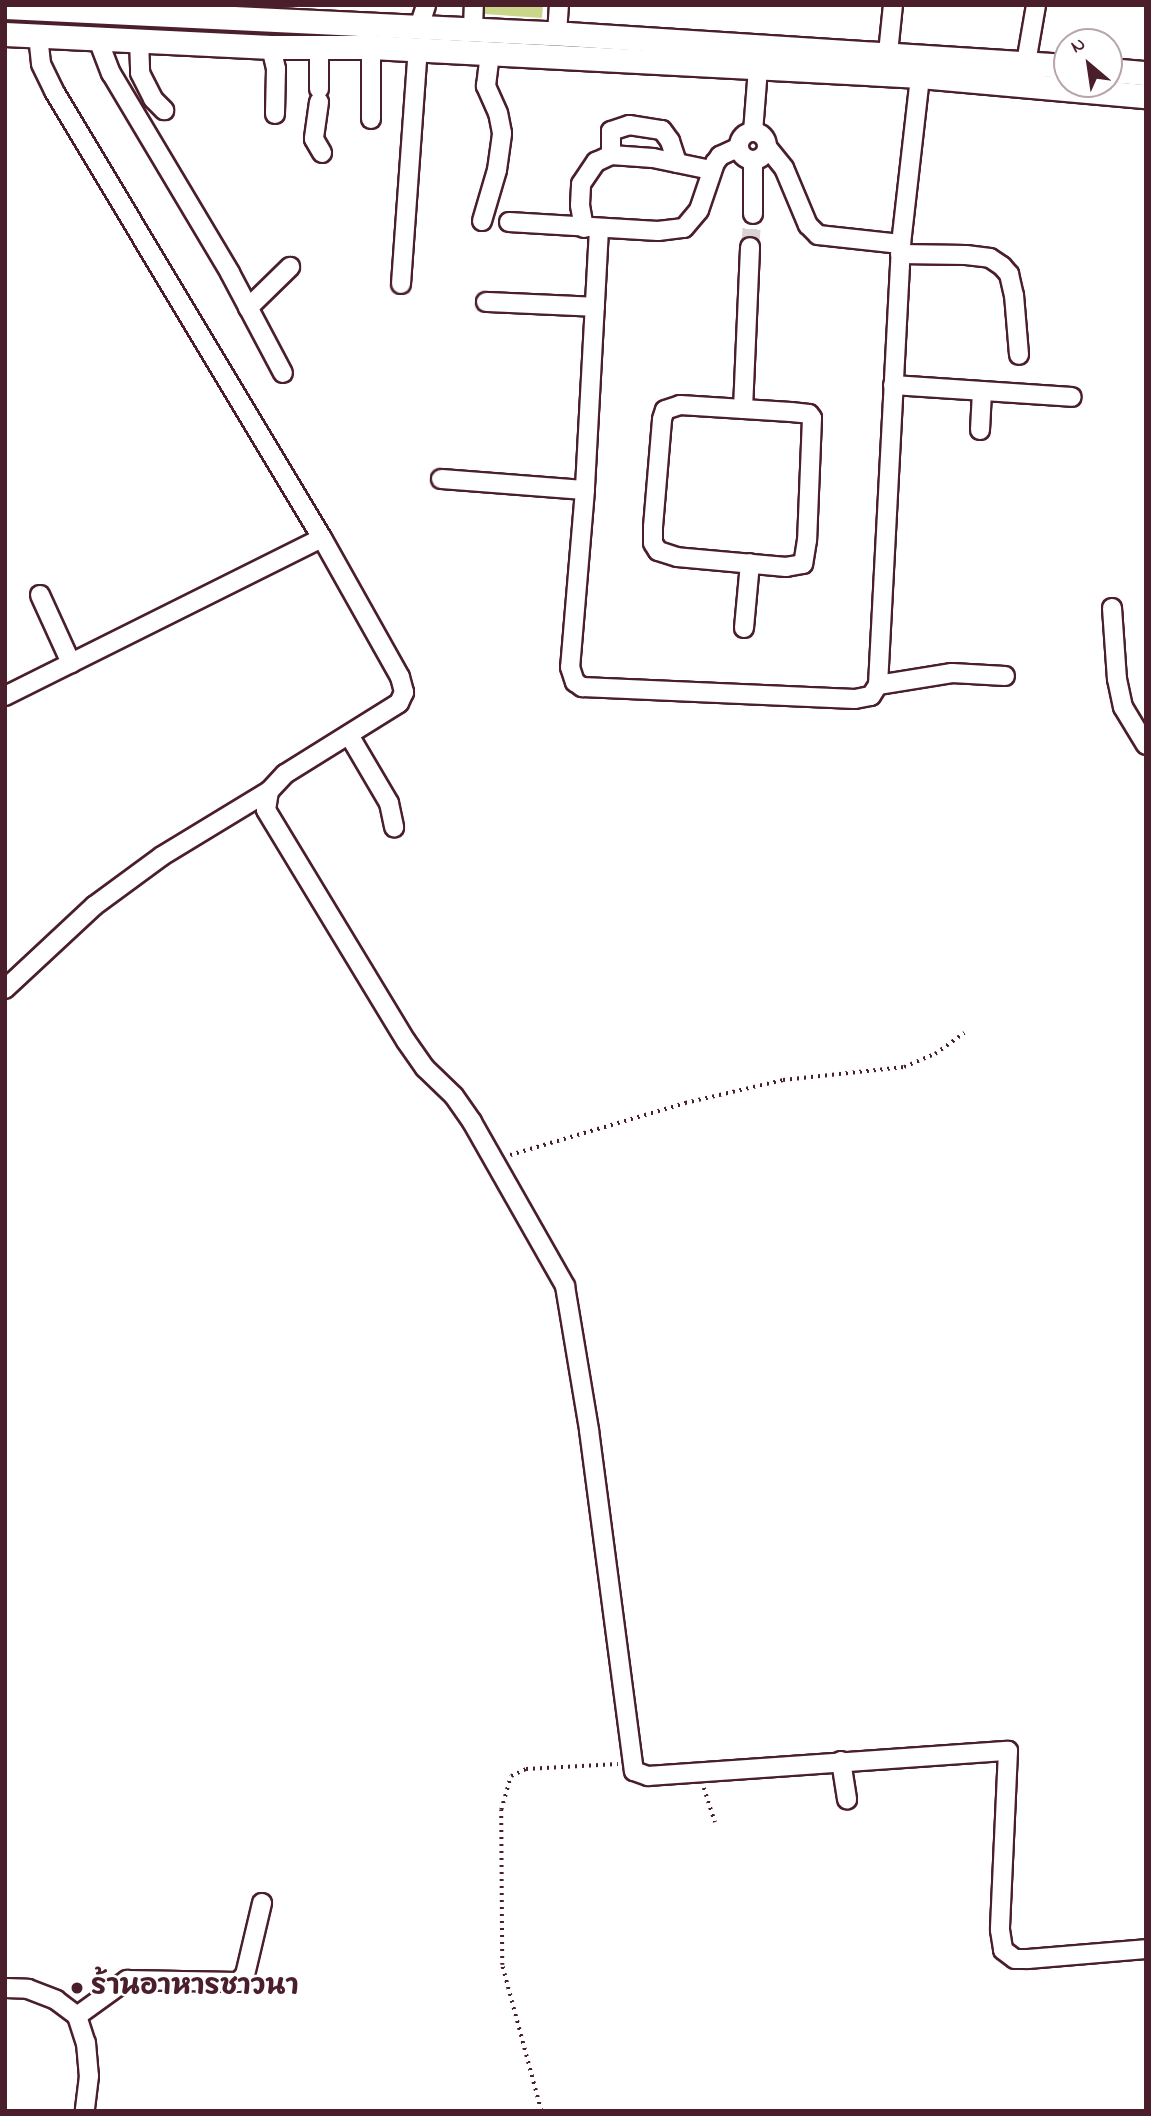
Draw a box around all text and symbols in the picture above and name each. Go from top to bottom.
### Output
north arrow [1053,28,1123,98]
text: N [1066,31,1091,61]
place label: ร้านอาหารชาวนา [91,1971,299,2005]
marker: ร้านอาหารชาวนา [69,1980,85,1996]

